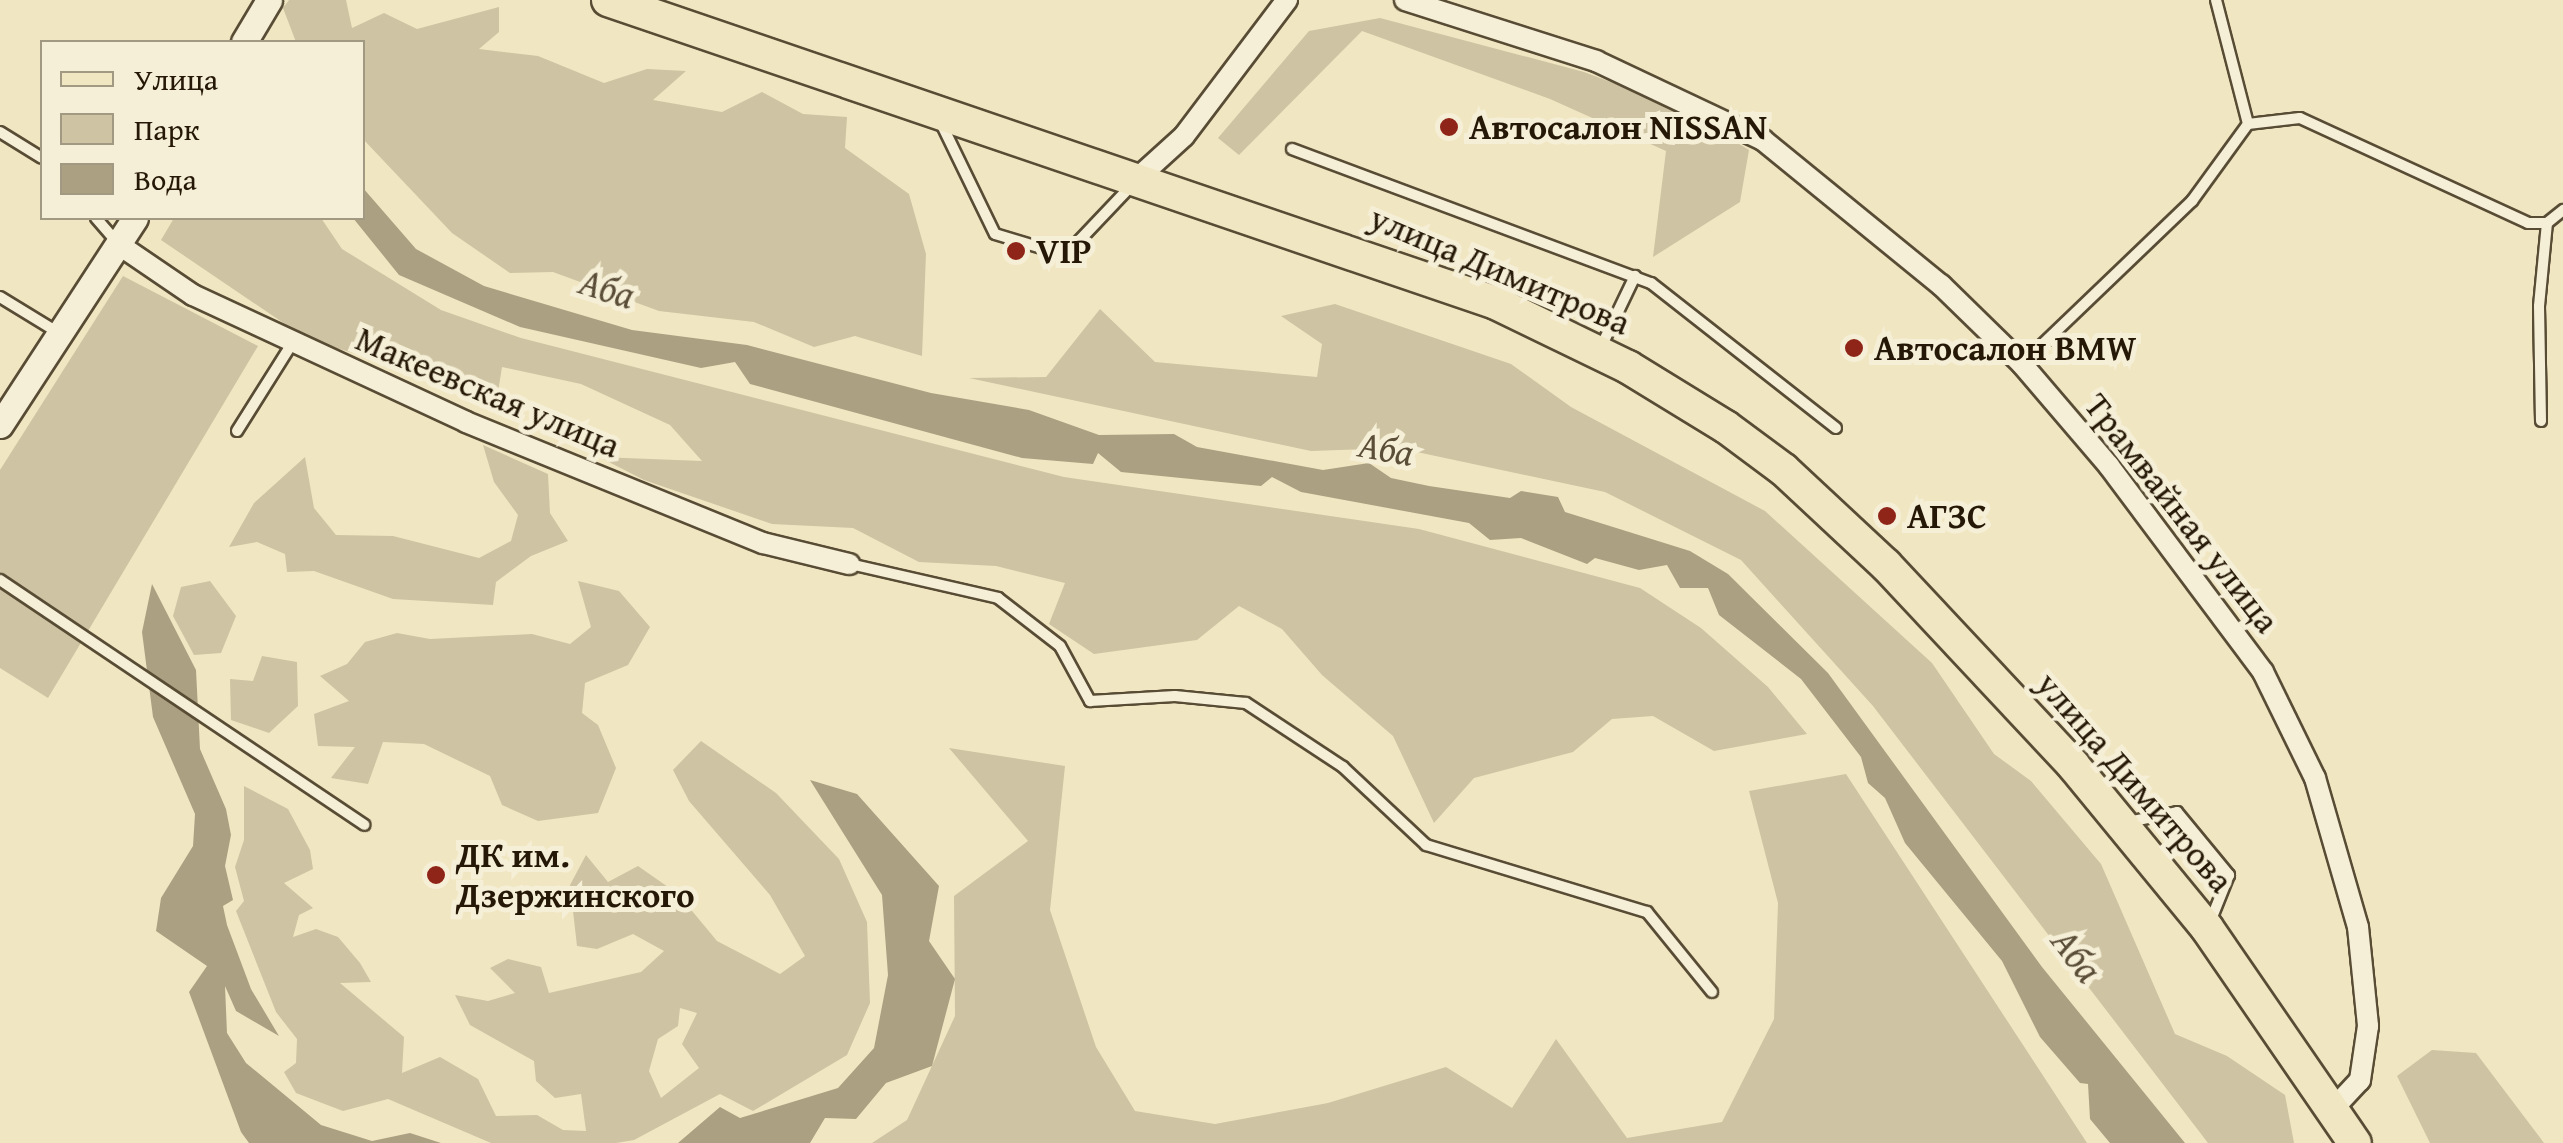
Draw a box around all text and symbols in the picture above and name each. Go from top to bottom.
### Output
legend [40,40,365,220]
text: Улица [134,57,218,101]
place label: Автосалон NISSAN [1469,106,1767,148]
text: Парк [134,107,200,151]
marker: Автосалон NISSAN [1438,116,1460,138]
text: Вода [134,157,197,201]
street label: улица Димитрова [1364,196,1636,344]
place label: VIP [1036,230,1092,272]
marker: VIP [1005,240,1027,262]
water label: Аба [574,258,640,318]
street label: Макеевская улица [350,317,626,467]
place label: Автосалон BMW [1874,327,2136,369]
marker: Автосалон BMW [1843,337,1865,359]
street label: Трамвайная улица [2076,385,2288,641]
water label: Аба [1355,421,1417,475]
place label: АГЗС [1907,495,1987,537]
marker: АГЗС [1876,505,1898,527]
street label: улица Димитрова [2028,663,2242,901]
place label: ДК им. Дзержинского [456,834,695,916]
marker: ДК им. Дзержинского [425,864,447,886]
water label: Аба [2042,919,2112,991]

